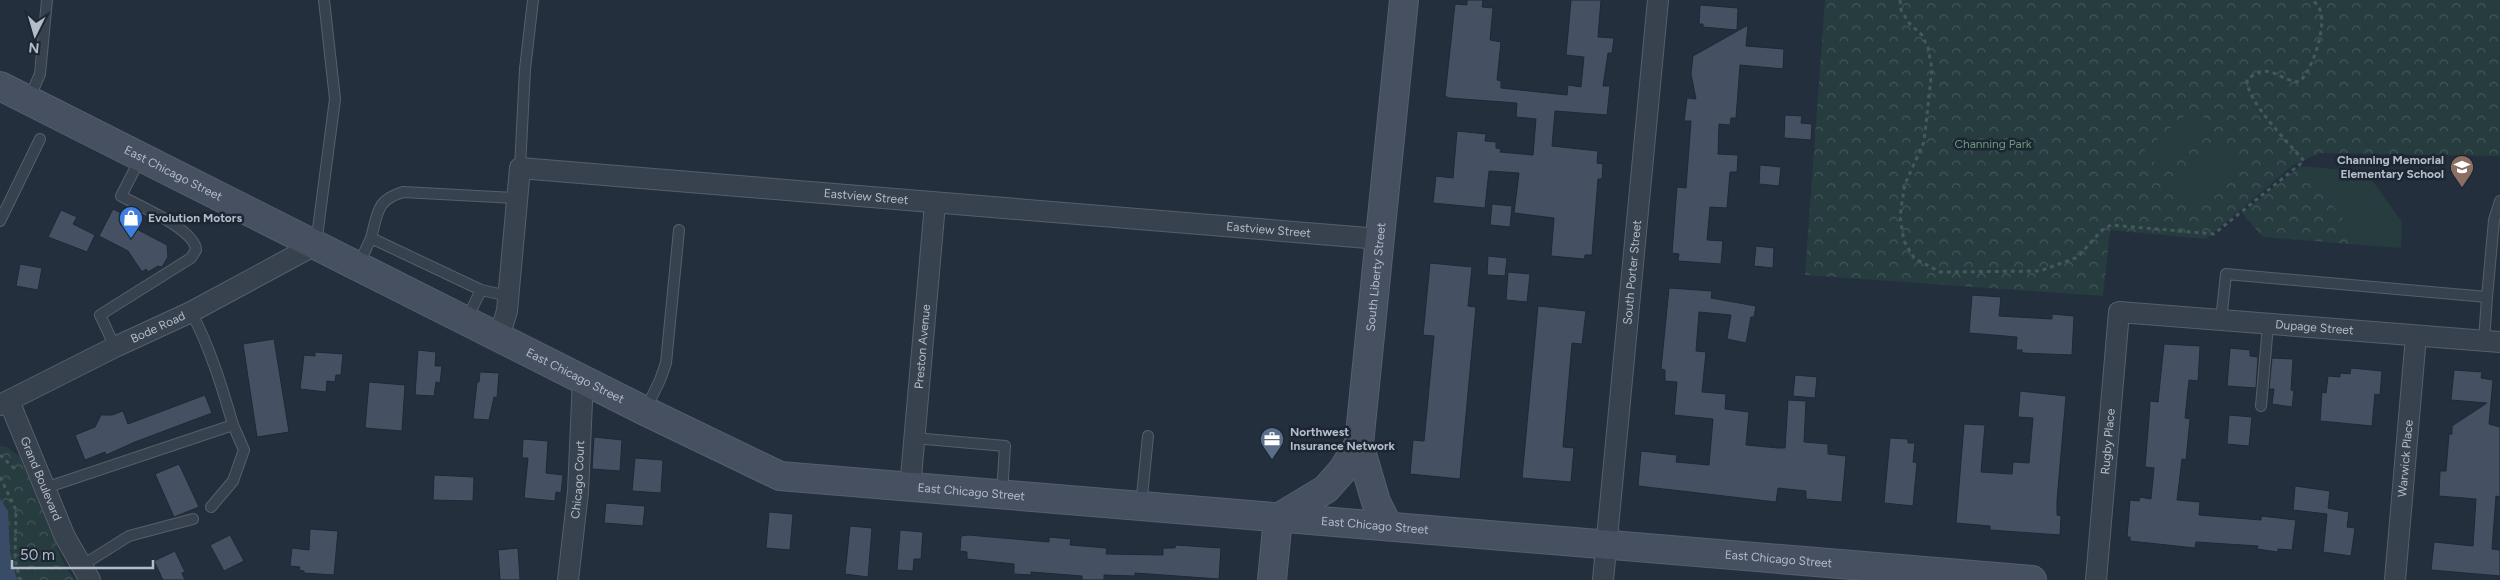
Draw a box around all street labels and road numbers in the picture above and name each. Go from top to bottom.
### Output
street label: East Chicago Street [122,143,225,204]
street label: Eastview Street [823,186,909,207]
street label: Eastview Street [1226,219,1312,240]
street label: South Porter Street [1620,219,1644,325]
street label: South Liberty Street [1363,221,1388,332]
street label: Preston Avenue [912,303,933,389]
street label: Bode Road [128,309,187,346]
street label: Dupage Street [2275,317,2355,337]
street label: East Chicago Street [524,345,627,406]
street label: Rugby Place [2098,407,2118,475]
street label: Warwick Place [2395,419,2416,498]
street label: Grand Boulevard [17,435,64,523]
street label: Chicago Court [568,440,587,520]
street label: East Chicago Street [917,480,1026,503]
street label: East Chicago Street [1321,514,1430,537]
street label: East Chicago Street [1724,548,1833,570]

